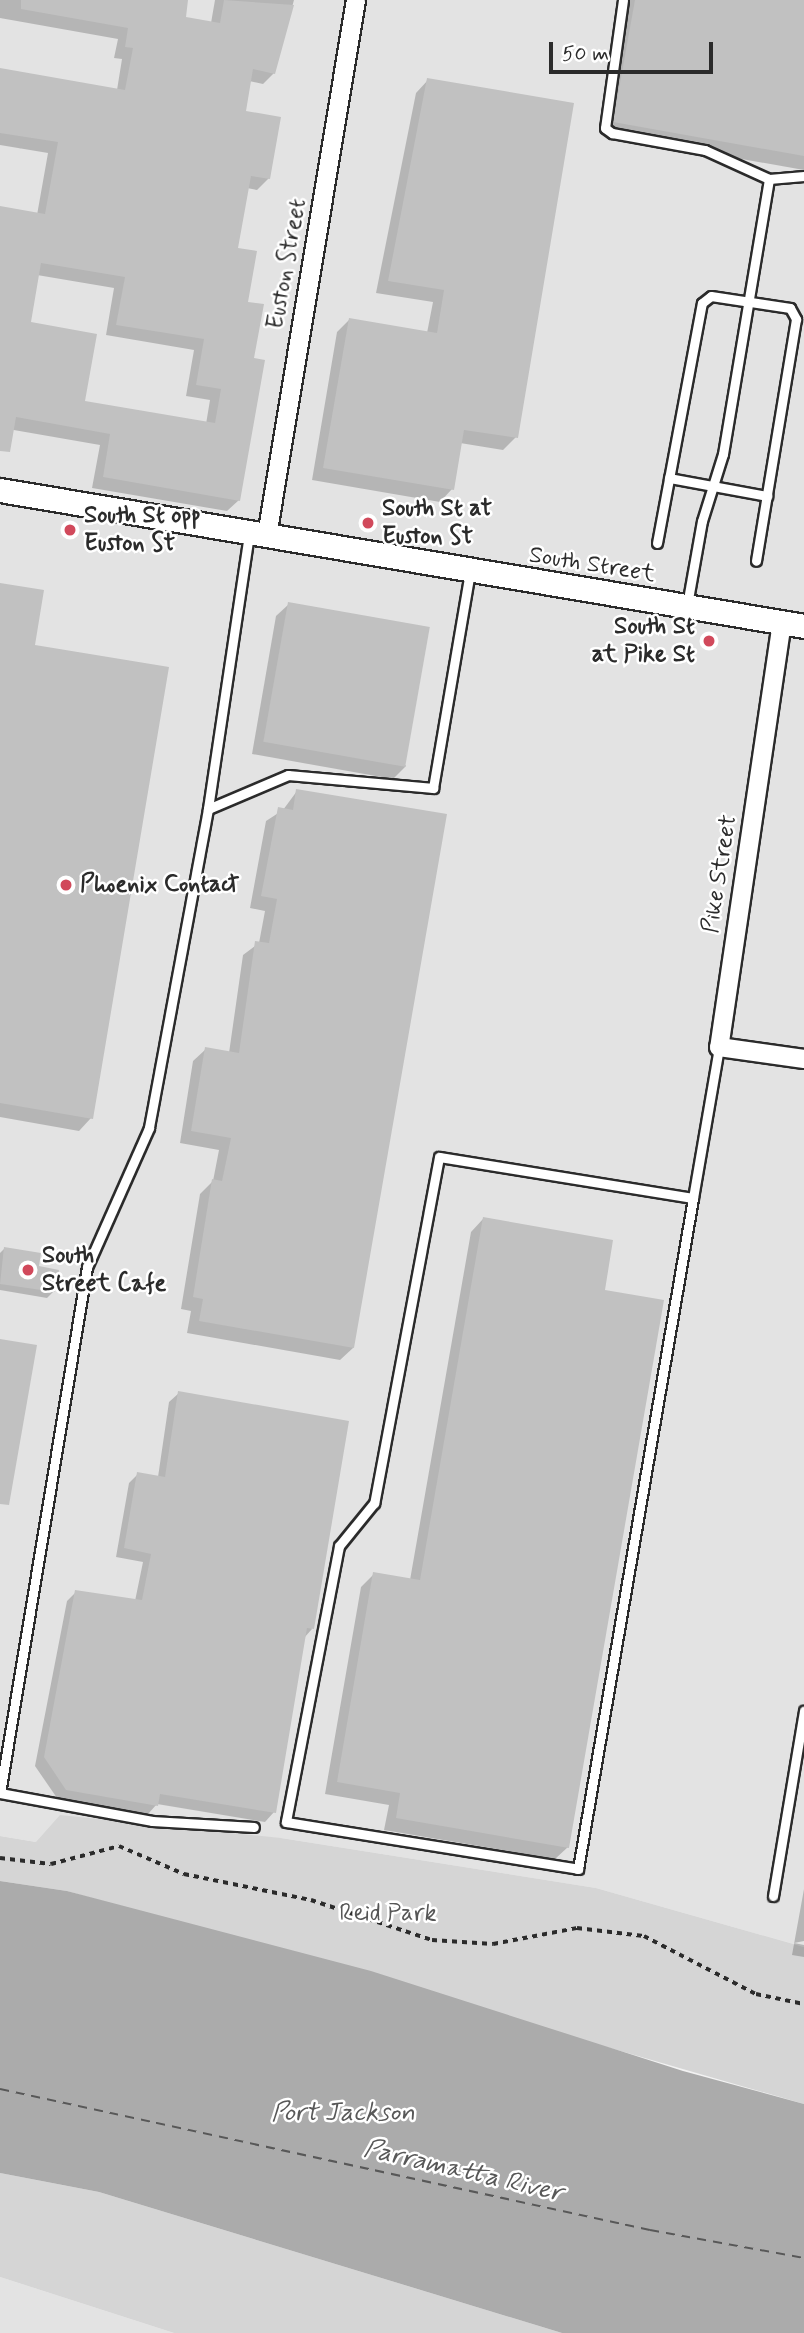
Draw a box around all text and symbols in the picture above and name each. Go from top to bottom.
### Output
scale bar [552,28,716,72]
text: 50 m [562,40,609,68]
street label: Euston Street [261,195,313,333]
place label: South St at Euston St [382,495,495,551]
place label: South St opp Euston St [84,502,202,558]
marker: South St at Euston St [360,515,376,531]
marker: South St opp Euston St [62,522,78,538]
street label: South Street [527,541,657,589]
place label: South St at Pike St [591,613,695,669]
marker: South St at Pike St [701,633,717,649]
street label: Pike Street [697,813,743,935]
place label: Phoenix Contact [80,871,245,899]
marker: Phoenix Contact [58,877,74,893]
place label: South Street Cafe [42,1242,168,1298]
marker: South Street Cafe [20,1262,36,1278]
park label: Reid Park [340,1900,436,1928]
water label: Port Jackson [271,2098,415,2130]
water label: Parramatta River [361,2134,565,2210]

